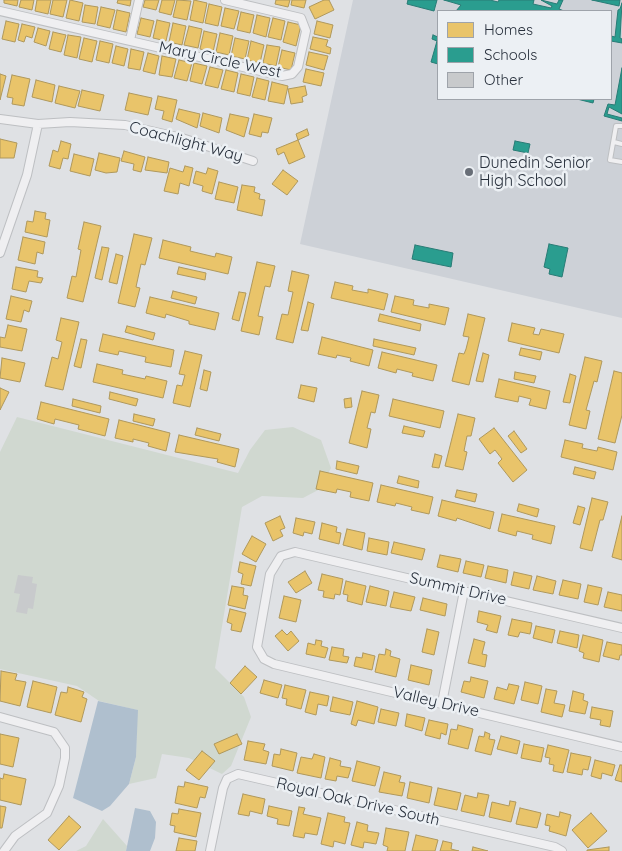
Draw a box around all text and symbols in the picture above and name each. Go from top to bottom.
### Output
legend [437,10,612,100]
text: Homes [484,20,533,39]
street label: Mary Circle West [157,38,283,82]
text: Schools [484,45,537,64]
text: Other [484,70,523,89]
street label: Coachlight Way [127,118,245,166]
place label: Dunedin Senior High School [479,153,591,191]
marker: Dunedin Senior High School [463,166,475,178]
street label: Summit Drive [408,569,508,609]
street label: Valley Drive [391,683,481,721]
street label: Royal Oak Drive South [274,774,442,830]

